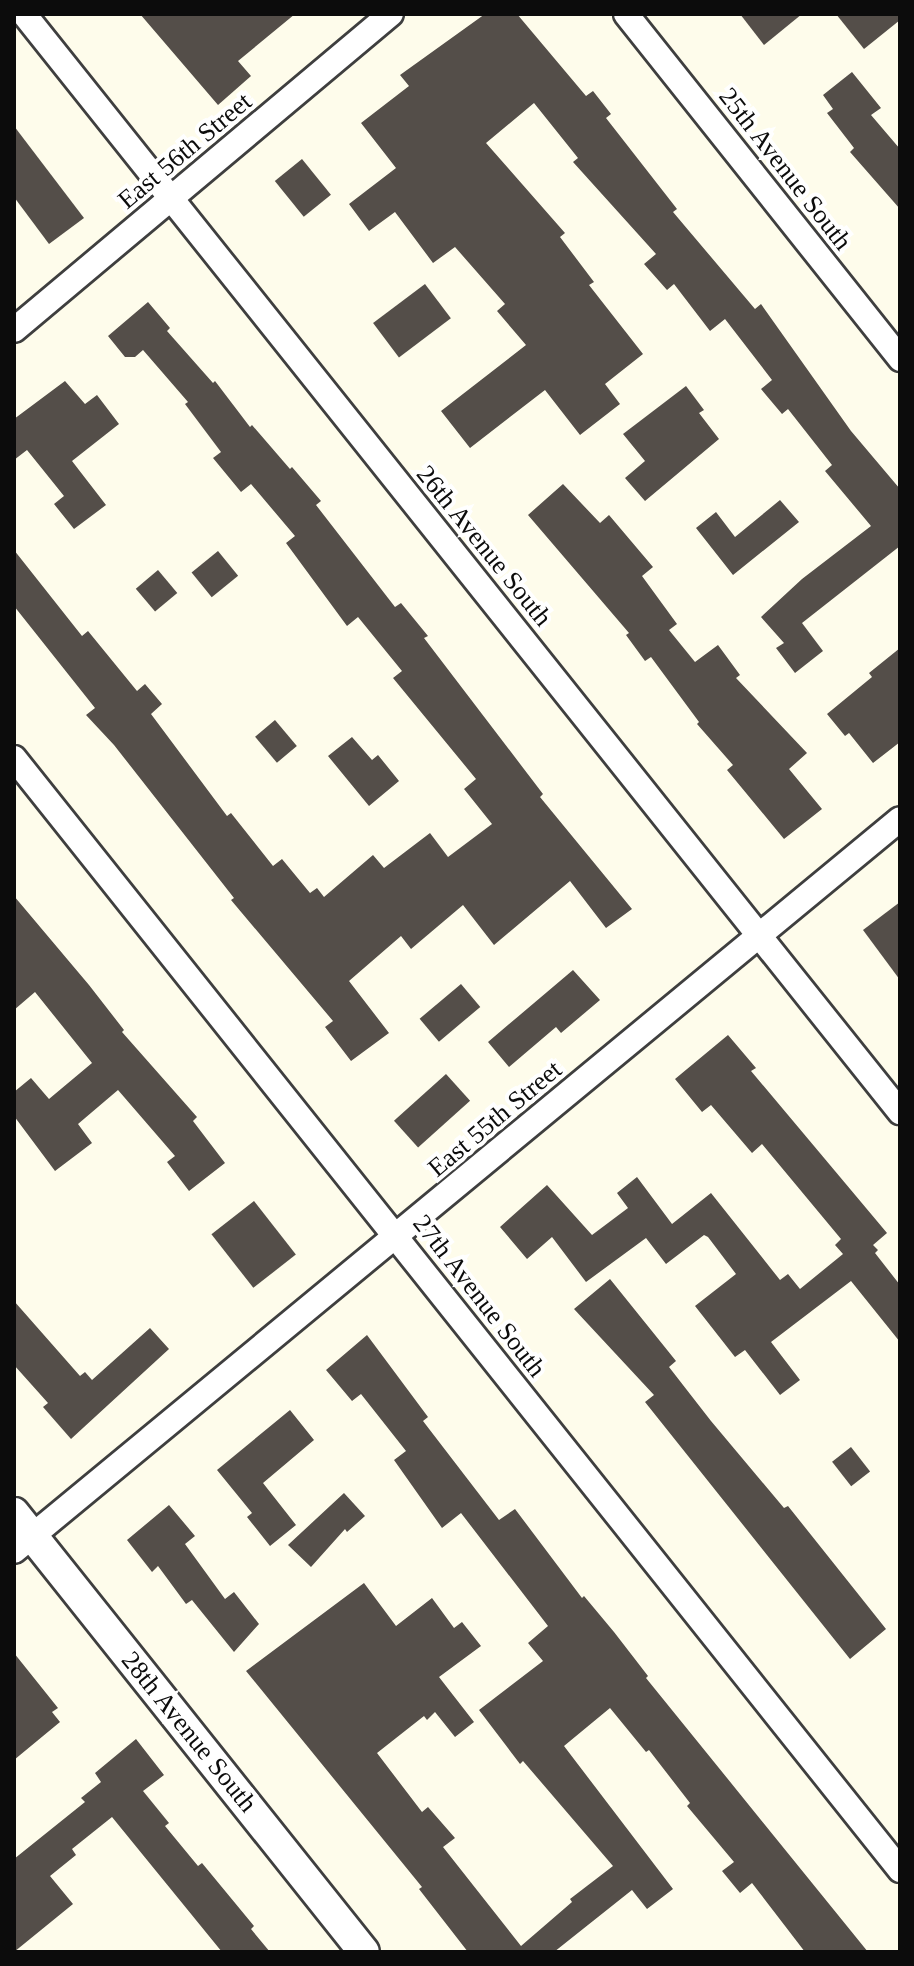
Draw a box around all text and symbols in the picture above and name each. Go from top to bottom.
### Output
street label: 25th Avenue South [711,81,859,257]
street label: East 56th Street [112,86,258,216]
street label: 26th Avenue South [409,459,559,633]
street label: East 55th Street [422,1054,568,1184]
street label: 27th Avenue South [405,1208,553,1384]
street label: 28th Avenue South [114,1645,264,1819]

